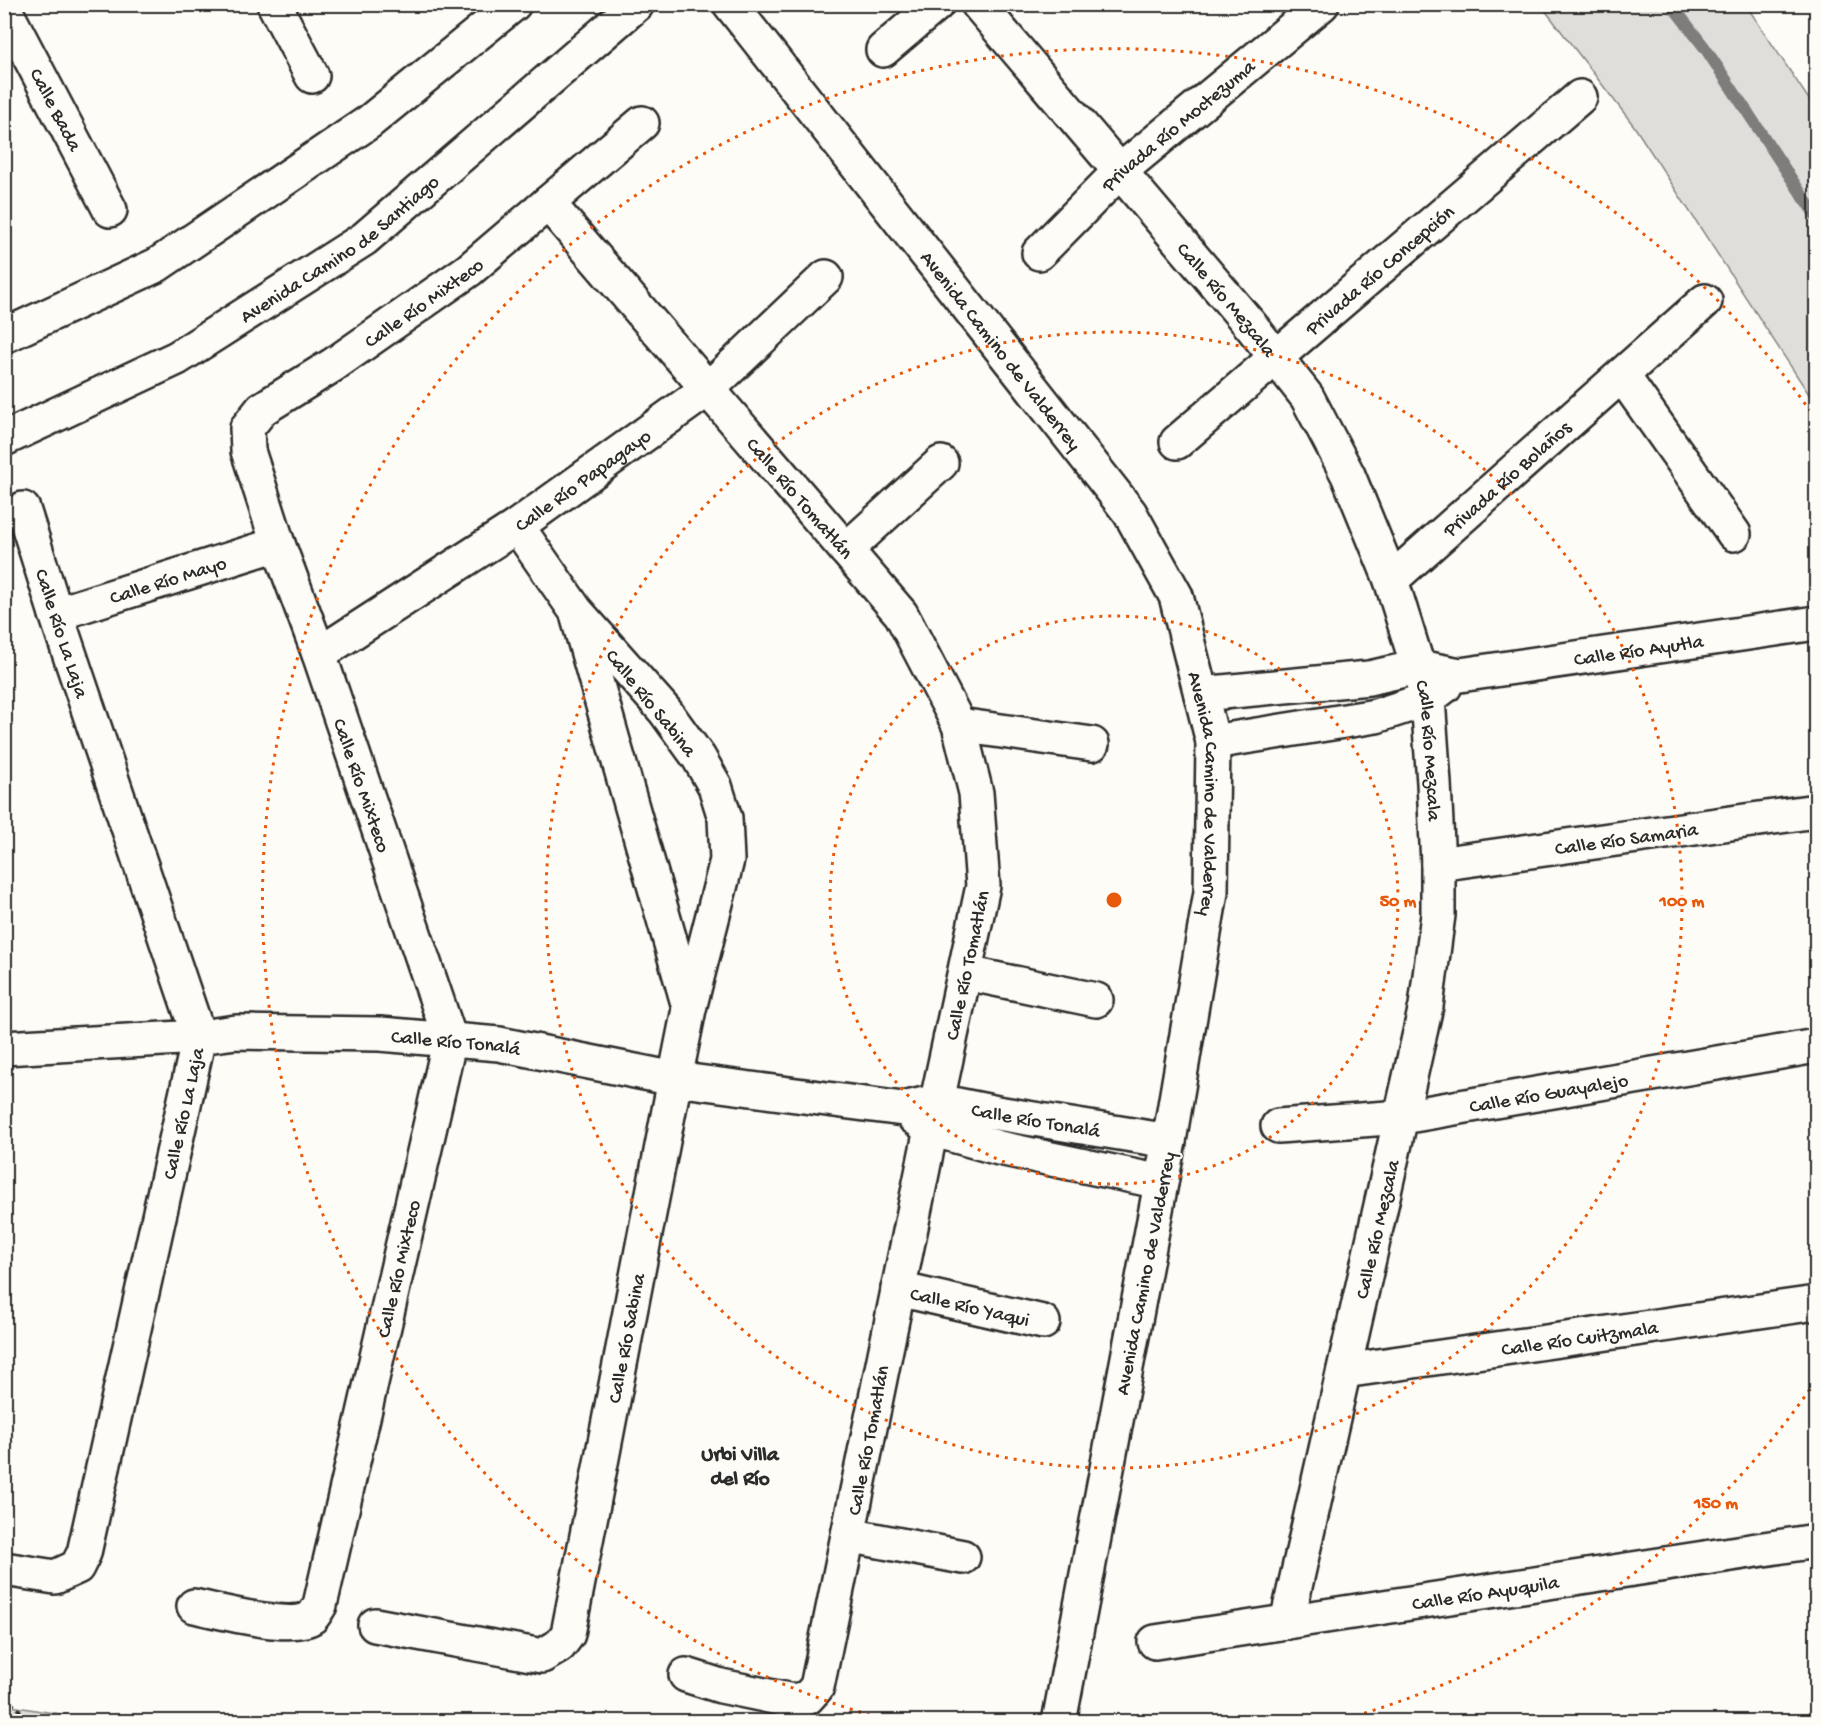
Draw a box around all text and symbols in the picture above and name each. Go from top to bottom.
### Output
street label: Privada Río Moctezuma [1098,56,1261,198]
street label: Calle Bada [23,65,85,157]
street label: Avenida Camino de Santiago [237,172,445,330]
street label: Privada Río Concepción [1301,201,1461,342]
street label: Calle Río Mezcala [1170,239,1280,363]
street label: Avenida Camino de Valderrey [914,248,1085,457]
street label: Calle Río Mixteco [361,255,490,354]
street label: Privada Río Bolaños [1439,417,1578,544]
street label: Calle Río Papagayo [512,426,657,539]
street label: Calle Río Tomatlán [740,434,857,565]
street label: Calle Río Mayo [107,553,230,611]
street label: Calle Río La Laja [28,567,92,702]
street label: Calle Río Ayutla [1573,631,1706,673]
street label: Calle Río Sabina [599,646,700,763]
street label: Avenida Camino de Valderrey [1181,670,1221,918]
street label: Calle Río Mezcala [1408,678,1444,823]
street label: Calle Río Mixteco [326,716,393,856]
street label: Calle Río Samaria [1554,820,1700,862]
street label: Calle Río Tomatlán [942,888,997,1043]
centre of rings [1104,890,1124,910]
text: 50 m [1380,892,1417,913]
text: 100 m [1659,892,1705,913]
street label: Calle Río Tonalá [390,1027,523,1063]
street label: Calle Río La Laja [160,1045,211,1182]
street label: Calle Río Guayalejo [1468,1070,1630,1120]
street label: Calle Río Tonalá [969,1100,1102,1145]
street label: Avenida Camino de Valderrey [1113,1150,1182,1397]
street label: Calle Río Mezcala [1352,1157,1407,1302]
street label: Calle Río Mixteco [374,1198,428,1340]
street label: Calle Río Sabina [605,1271,652,1406]
street label: Calle Río Yaqui [907,1284,1031,1334]
street label: Calle Río Cuitzmala [1500,1318,1661,1363]
street label: Calle Río Tomatlán [845,1363,896,1518]
district label: Urbi Villa del Río [701,1444,780,1493]
text: 150 m [1693,1494,1738,1515]
street label: Calle Río Ayuquila [1411,1572,1561,1618]

